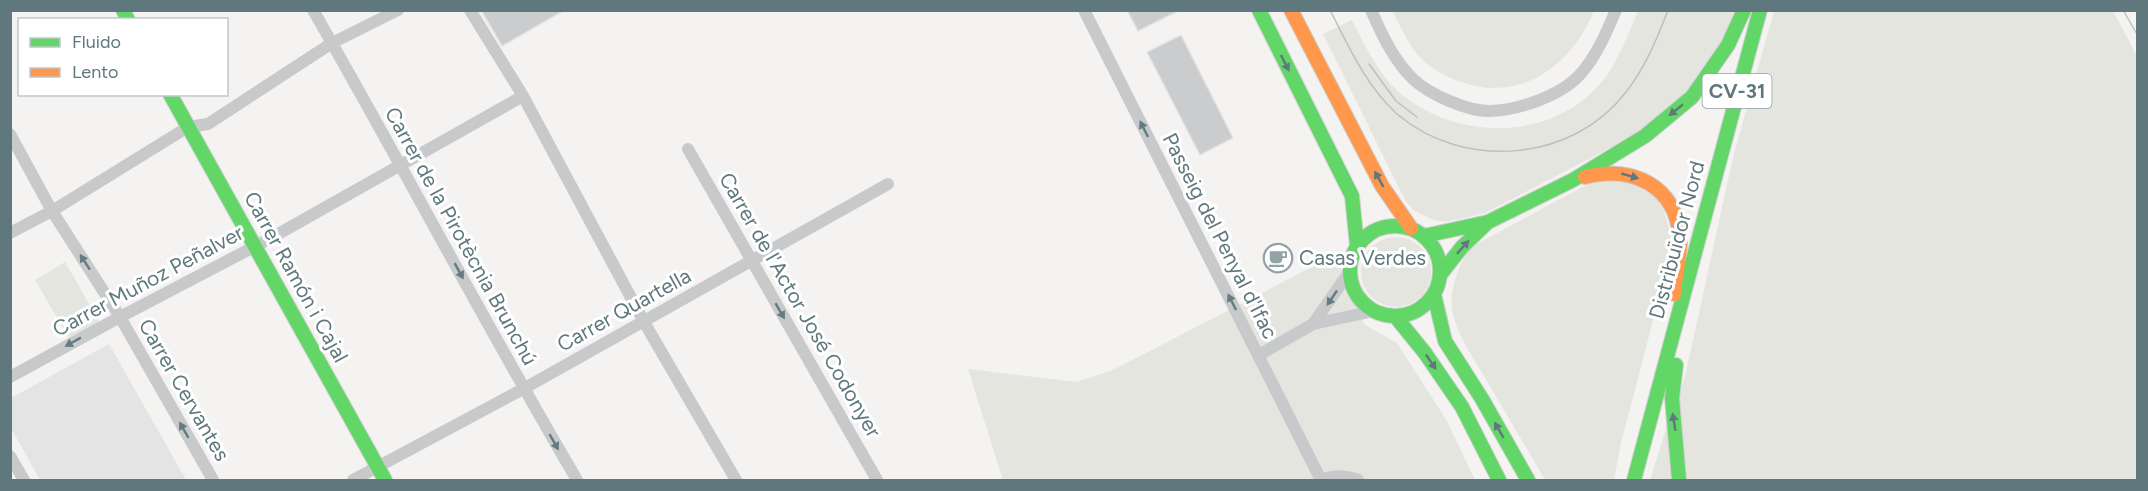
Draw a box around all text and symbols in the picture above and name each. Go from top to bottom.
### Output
legend [18,18,228,96]
text: Fluido [72,31,121,53]
one-way arrow [1281,54,1290,71]
text: Lento [72,61,118,83]
road number: CV-31 [1702,74,1772,108]
street label: Carrer de la Pirotècnia Brunchú [380,102,543,369]
one-way arrow [1668,103,1684,116]
one-way arrow [1139,120,1149,137]
street label: Passeig del Penyal d'Ifac [1158,129,1283,343]
street label: Distribuïdor Nord [1643,158,1710,322]
street label: Carrer de l'Actor José Codonyer [714,168,887,442]
one-way arrow [1374,171,1384,188]
one-way arrow [1621,172,1639,181]
street label: Carrer Ramón i Cajal [239,187,354,367]
street label: Carrer Muñoz Peñalver [48,220,247,341]
one-way arrow [1456,240,1470,255]
cafe icon: Casas Verdes [1262,242,1294,274]
place label: Casas Verdes [1299,245,1426,270]
one-way arrow [79,254,90,270]
one-way arrow [454,263,464,280]
street label: Carrer Quartella [553,263,695,357]
one-way arrow [1326,289,1337,306]
one-way arrow [1227,294,1237,311]
one-way arrow [775,302,785,319]
street label: Carrer Cervantes [134,314,235,465]
one-way arrow [65,337,81,348]
one-way arrow [1425,353,1437,369]
one-way arrow [1670,413,1679,432]
one-way arrow [179,421,189,438]
one-way arrow [1495,421,1505,438]
one-way arrow [548,434,559,450]

